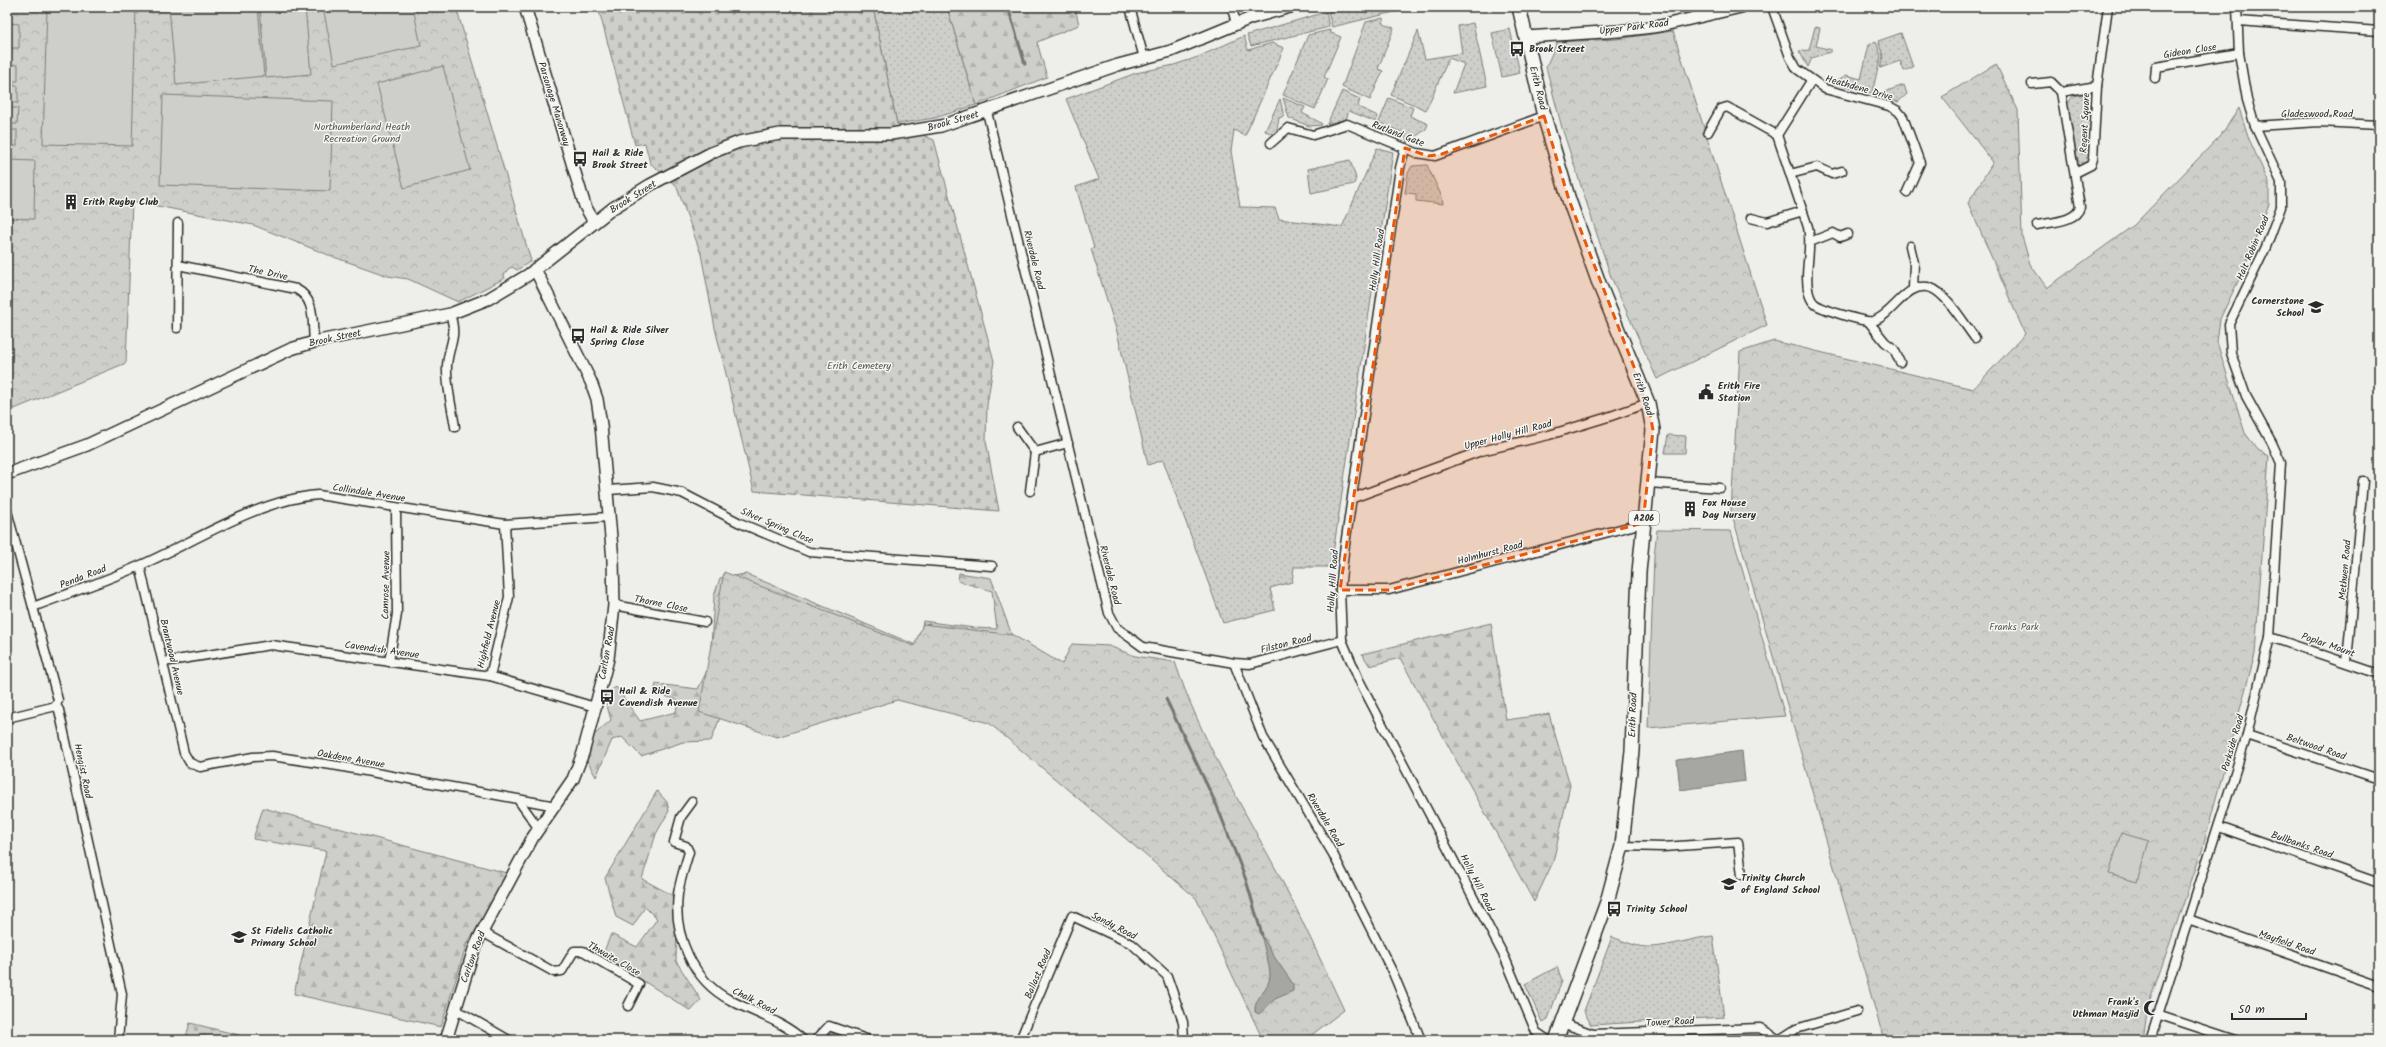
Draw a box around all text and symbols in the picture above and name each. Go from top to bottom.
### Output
street label: Upper Park Road [1599,15,1670,39]
street label: Gideon Close [2162,39,2218,63]
bus stop icon: Brook Street [1508,40,1526,58]
place label: Brook Street [1529,41,1585,57]
street label: Parsonage Manorway [534,60,575,148]
street label: Erith Road [1525,64,1551,113]
street label: Heathdene Drive [1823,71,1895,105]
street label: Regent Square [2075,92,2095,153]
street label: Brook Street [925,106,981,136]
street label: Gladeswood Road [2281,106,2354,122]
street label: Rutland Gate [1369,117,1427,152]
park label: Northumberland Heath Recreation Ground [314,119,410,147]
place label: Hail & Ride Brook Street [592,145,648,173]
bus stop icon: Hail & Ride Brook Street [571,150,589,168]
street label: Brook Street [606,176,660,218]
building icon: Erith Rugby Club [62,193,80,211]
place label: Erith Rugby Club [83,194,159,210]
street label: Halt Robin Road [2232,212,2274,283]
street label: Holly Hill Road [1365,227,1389,292]
street label: Riverdale Road [1019,228,1049,292]
street label: The Drive [247,261,290,285]
place label: Cornerstone School [2251,293,2304,321]
school or university icon: Cornerstone School [2307,298,2325,316]
place label: Hail & Ride Silver Spring Close [590,322,669,350]
street label: Brook Street [308,325,363,351]
bus stop icon: Hail & Ride Silver Spring Close [569,327,587,345]
park label: Erith Cemetery [827,358,891,374]
street label: Erith Road [1628,370,1658,419]
place label: Erith Fire Station [1718,378,1760,406]
public building icon: Erith Fire Station [1697,383,1715,401]
street label: Upper Holly Hill Road [1462,415,1555,454]
street label: Collindale Avenue [332,479,407,507]
place label: Fox House Day Nursery [1702,495,1757,523]
building icon: Fox House Day Nursery [1681,500,1699,518]
street label: Silver Spring Close [738,503,816,549]
road number: A206 [1629,511,1659,525]
street label: Holmhurst Road [1455,536,1526,569]
street label: Methuen Road [2334,538,2356,601]
street label: Riverdale Road [1095,543,1125,607]
street label: Holly Hill Road [1323,548,1343,613]
street label: Camrose Avenue [377,550,395,619]
street label: Penda Road [57,560,110,593]
street label: Thorne Close [633,591,690,617]
street label: Highfield Avenue [473,598,505,670]
street label: Brantwood Avenue [155,617,189,697]
park label: Franks Park [1989,619,2039,635]
street label: Carlton Road [594,624,620,681]
street label: Poplar Mount [2299,628,2357,662]
street label: Filston Road [1259,630,1314,658]
street label: Cavendish Avenue [344,637,421,663]
place label: Hail & Ride Cavendish Avenue [619,683,698,711]
bus stop icon: Hail & Ride Cavendish Avenue [598,688,616,706]
street label: Erith Road [1624,691,1642,738]
street label: Parkside Road [2217,712,2249,773]
street label: Beltwood Road [2284,729,2349,765]
street label: Hengist Road [69,742,97,801]
street label: Oakdene Avenue [316,745,387,773]
street label: Riverdale Road [1302,790,1348,851]
street label: Bullbanks Road [2269,827,2336,863]
street label: Holly Hill Road [1456,851,1499,916]
place label: Trinity Church of England School [1741,870,1820,898]
school or university icon: Trinity Church of England School [1720,875,1738,893]
bus stop icon: Trinity School [1605,900,1623,918]
place label: Trinity School [1626,901,1688,917]
street label: Sandy Road [1089,908,1140,945]
place label: St Fidelis Catholic Primary School [251,923,333,951]
street label: Mayfield Road [2257,926,2318,960]
school or university icon: St Fidelis Catholic Primary School [230,928,248,946]
street label: Carlton Road [456,928,490,985]
street label: Thwaite Close [585,937,644,981]
street label: Ballast Road [1020,946,1056,1001]
street label: Chalk Road [729,983,780,1019]
place label: Frank's Uthman Masjid [2072,994,2140,1022]
scale bar [2232,995,2306,1021]
mosque icon: Frank's Uthman Masjid [2142,999,2160,1017]
text: 50 m [2238,1000,2265,1019]
street label: Tower Road [1645,1013,1696,1031]

